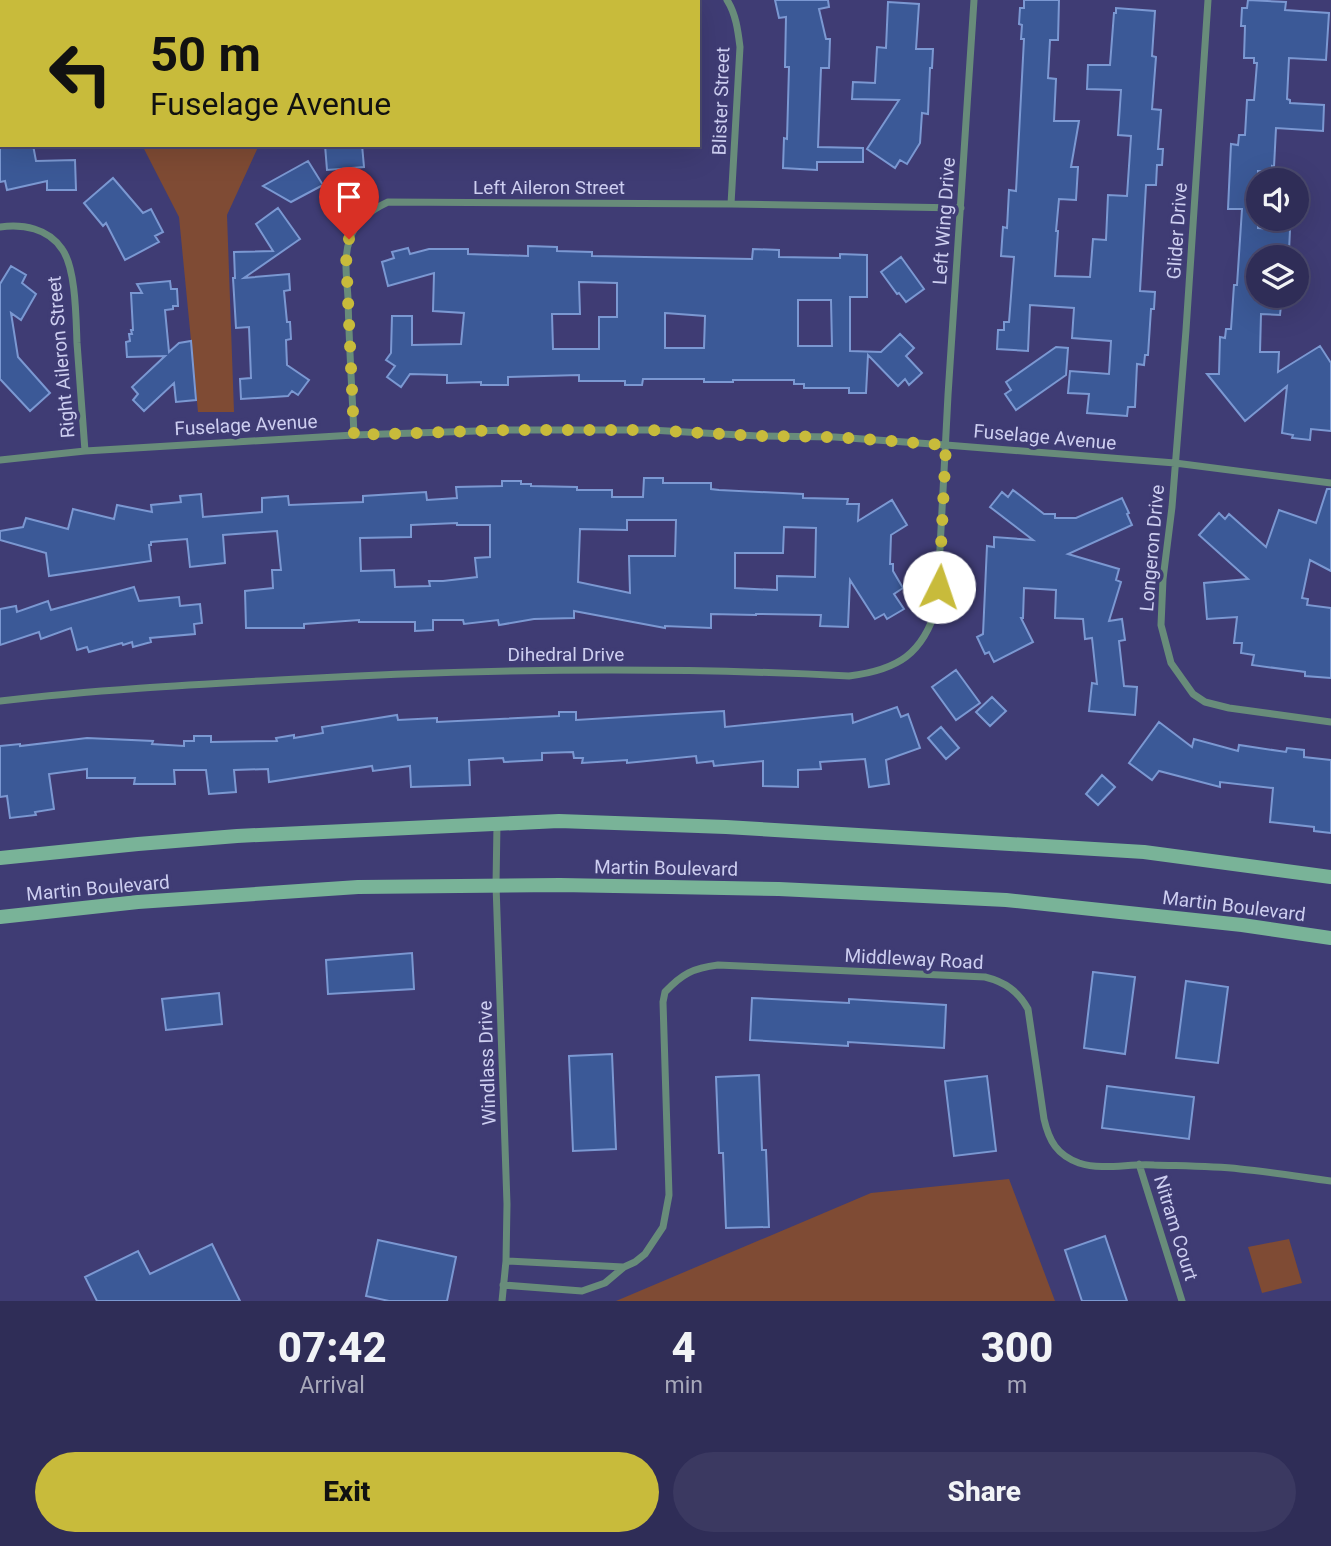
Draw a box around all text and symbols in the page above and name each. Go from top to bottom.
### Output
text: 50 m [150,26,261,83]
icon: left [35,28,126,119]
street label: Blister Street [708,46,734,156]
text: Fuselage Avenue [150,85,391,123]
street label: Left Wing Drive [928,156,960,286]
pin [319,167,379,239]
map controls [1246,168,1309,308]
button: sound [1246,168,1309,231]
street label: Left Aileron Street [473,176,625,199]
icon: arrive [330,178,368,216]
street label: Glider Drive [1162,182,1192,280]
button: layers [1246,245,1309,308]
street label: Right Aileron Street [42,275,80,439]
street label: Fuselage Avenue [174,410,318,440]
street label: Fuselage Avenue [973,419,1117,455]
street label: Longeron Drive [1135,484,1169,612]
position arrow [902,550,976,624]
street label: Dihedral Drive [508,643,624,666]
street label: Martin Boulevard [594,855,738,881]
street label: Martin Boulevard [25,870,171,906]
street label: Martin Boulevard [1161,886,1307,926]
street label: Middleway Road [844,944,984,974]
street label: Windlass Drive [473,1000,501,1126]
street label: Nitram Court [1149,1173,1203,1283]
text: 07:42 [278,1323,387,1372]
text: 4 [672,1323,696,1372]
text: 300 [981,1323,1053,1372]
text: Arrival [300,1372,365,1399]
text: min [664,1372,703,1399]
text: m [1007,1372,1027,1399]
button: Exit [35,1452,659,1532]
button: Share [673,1452,1296,1532]

